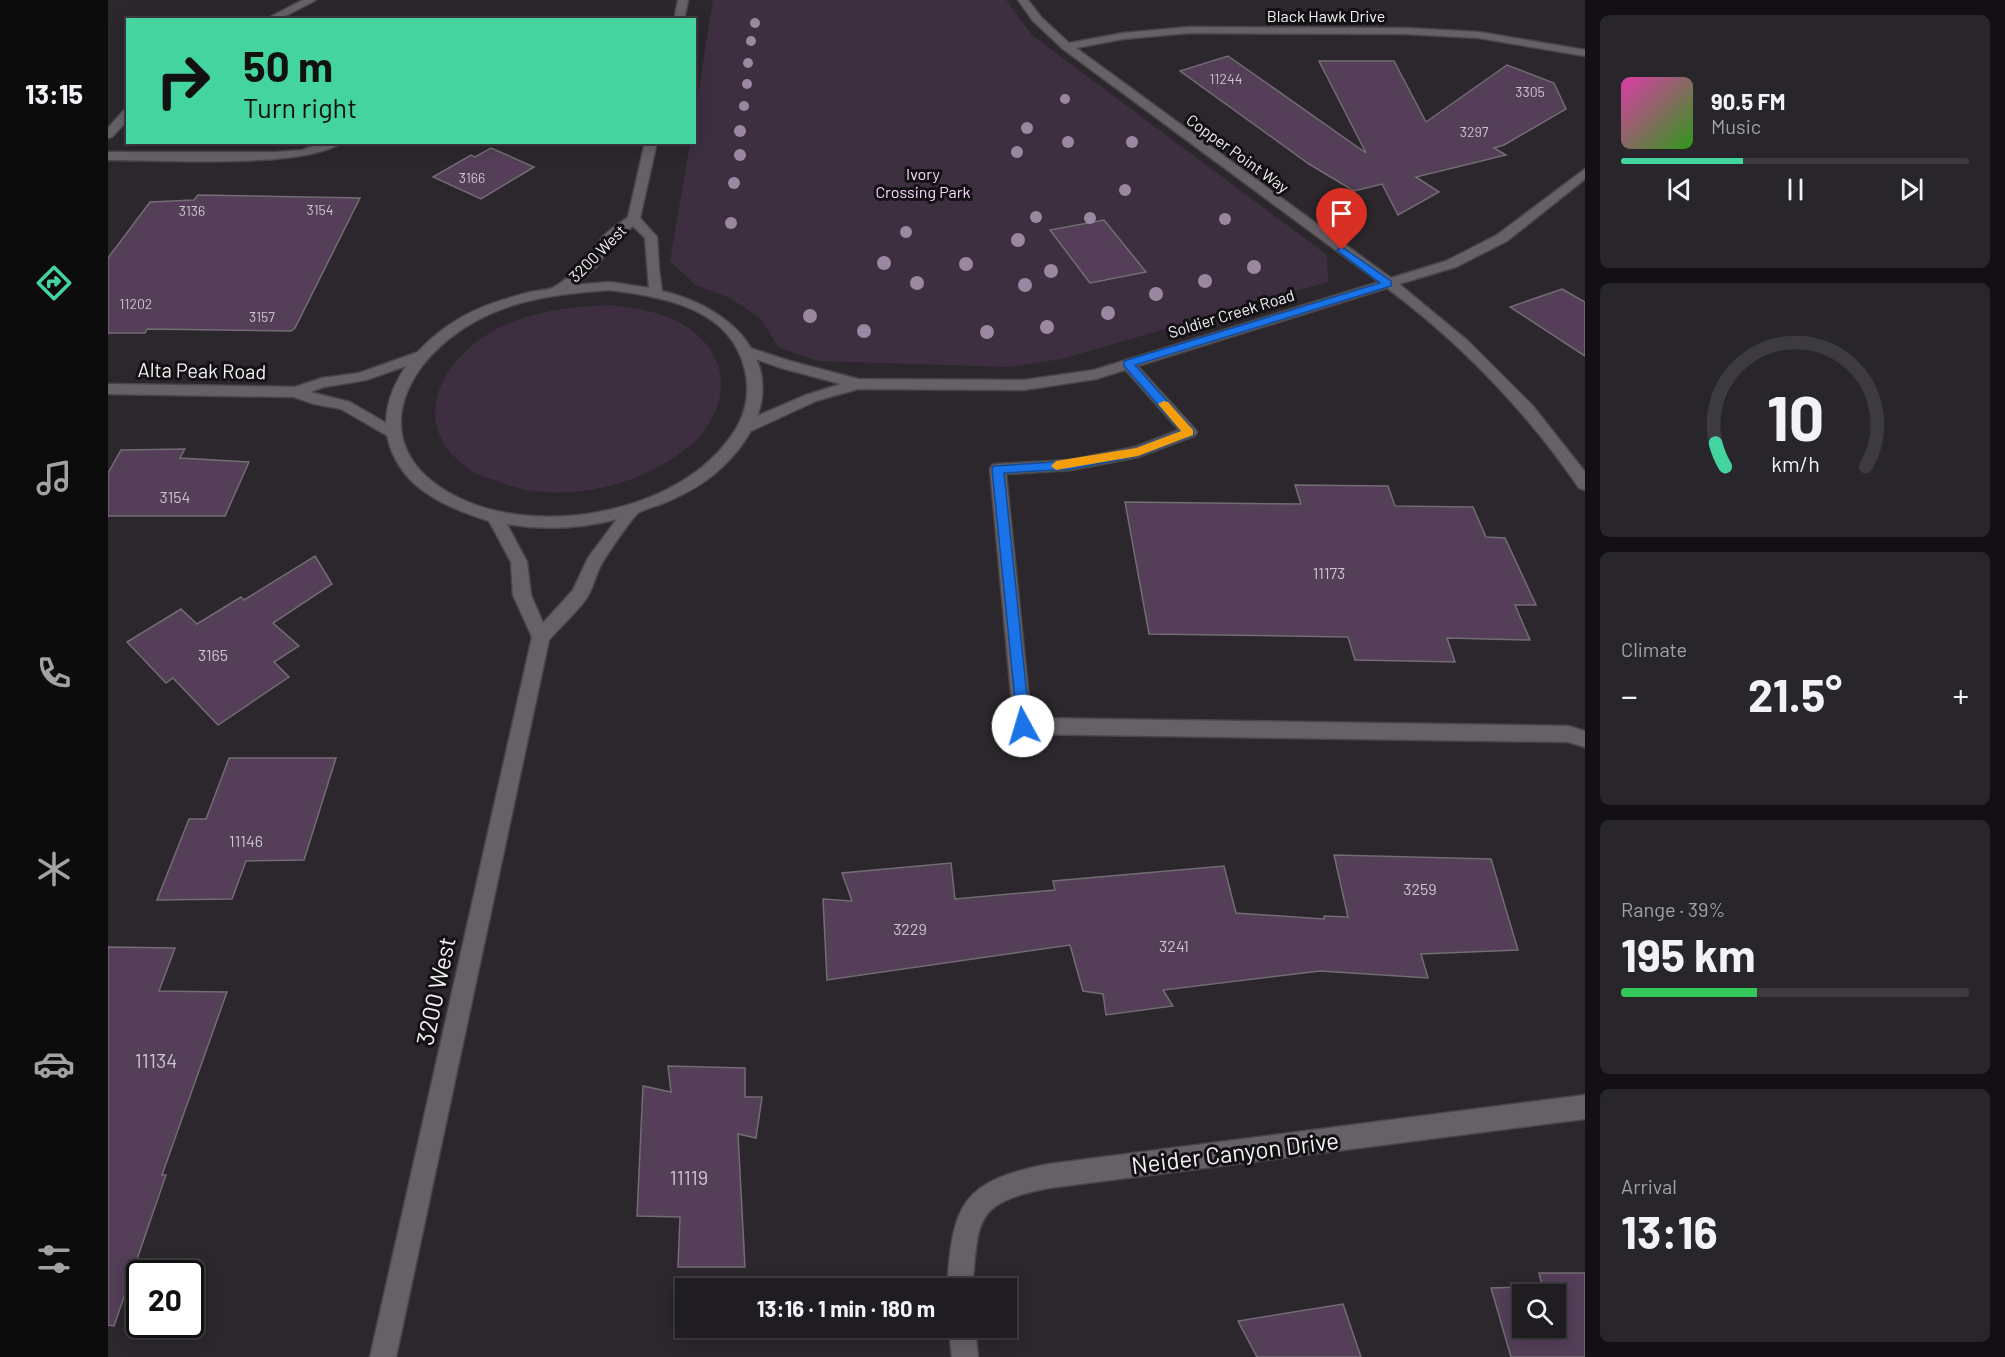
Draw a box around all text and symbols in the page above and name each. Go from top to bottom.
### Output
street label: Black Hawk Drive [1267,6,1385,25]
text: 50 m [243,40,333,90]
icon: right [144,42,222,120]
house number: 11244 [1210,70,1242,87]
text: 13:15 [25,77,83,109]
house number: 3305 [1515,83,1545,100]
text: 90.5 FM [1711,88,1785,114]
text: Turn right [243,91,357,123]
street label: Copper Point Way [1183,109,1293,197]
text: Music [1711,114,1761,138]
house number: 3297 [1460,123,1489,140]
park label: Ivory Crossing Park [875,164,971,201]
house number: 3166 [459,169,485,186]
icon: previous [1663,173,1696,206]
icon: pause [1779,173,1812,206]
icon: next [1895,173,1928,206]
pin [1316,188,1367,250]
icon: arrive [1325,197,1358,230]
house number: 3154 [307,201,333,218]
house number: 3136 [179,202,205,219]
street label: 3200 West [564,220,630,286]
icon: directions [33,262,75,304]
street label: Soldier Creek Road [1165,285,1297,341]
house number: 11202 [120,295,152,312]
house number: 3157 [249,308,275,325]
street label: Alta Peak Road [137,357,267,383]
text: 10 [1766,379,1824,453]
text: km/h [1771,452,1819,477]
icon: music [33,457,75,499]
house number: 3154 [160,487,190,506]
house number: 11173 [1313,563,1345,582]
text: Climate [1621,637,1687,661]
house number: 3165 [198,645,228,664]
icon: phone [33,652,75,694]
text: 21.5° [1748,667,1842,721]
text: − [1621,675,1638,715]
text: + [1953,675,1969,715]
position arrow [991,694,1055,758]
house number: 11146 [229,831,263,850]
icon: climate [33,848,75,890]
house number: 3259 [1403,879,1437,898]
text: Range · 39% [1621,897,1725,921]
house number: 3229 [893,919,927,938]
text: 195 km [1621,927,1756,981]
street label: 3200 West [409,934,461,1048]
house number: 3241 [1159,936,1189,955]
icon: car [33,1043,75,1085]
house number: 11134 [135,1048,177,1072]
street label: Neider Canyon Drive [1130,1125,1340,1179]
house number: 11119 [670,1165,708,1189]
text: Arrival [1621,1174,1677,1198]
text: 13:16 [1621,1204,1718,1258]
icon: filters [33,1238,75,1280]
speed limit sign: 20 [126,1260,204,1338]
map controls [1512,1284,1566,1338]
button: search [1512,1284,1566,1338]
text: 13:16 · 1 min · 180 m [757,1295,935,1321]

